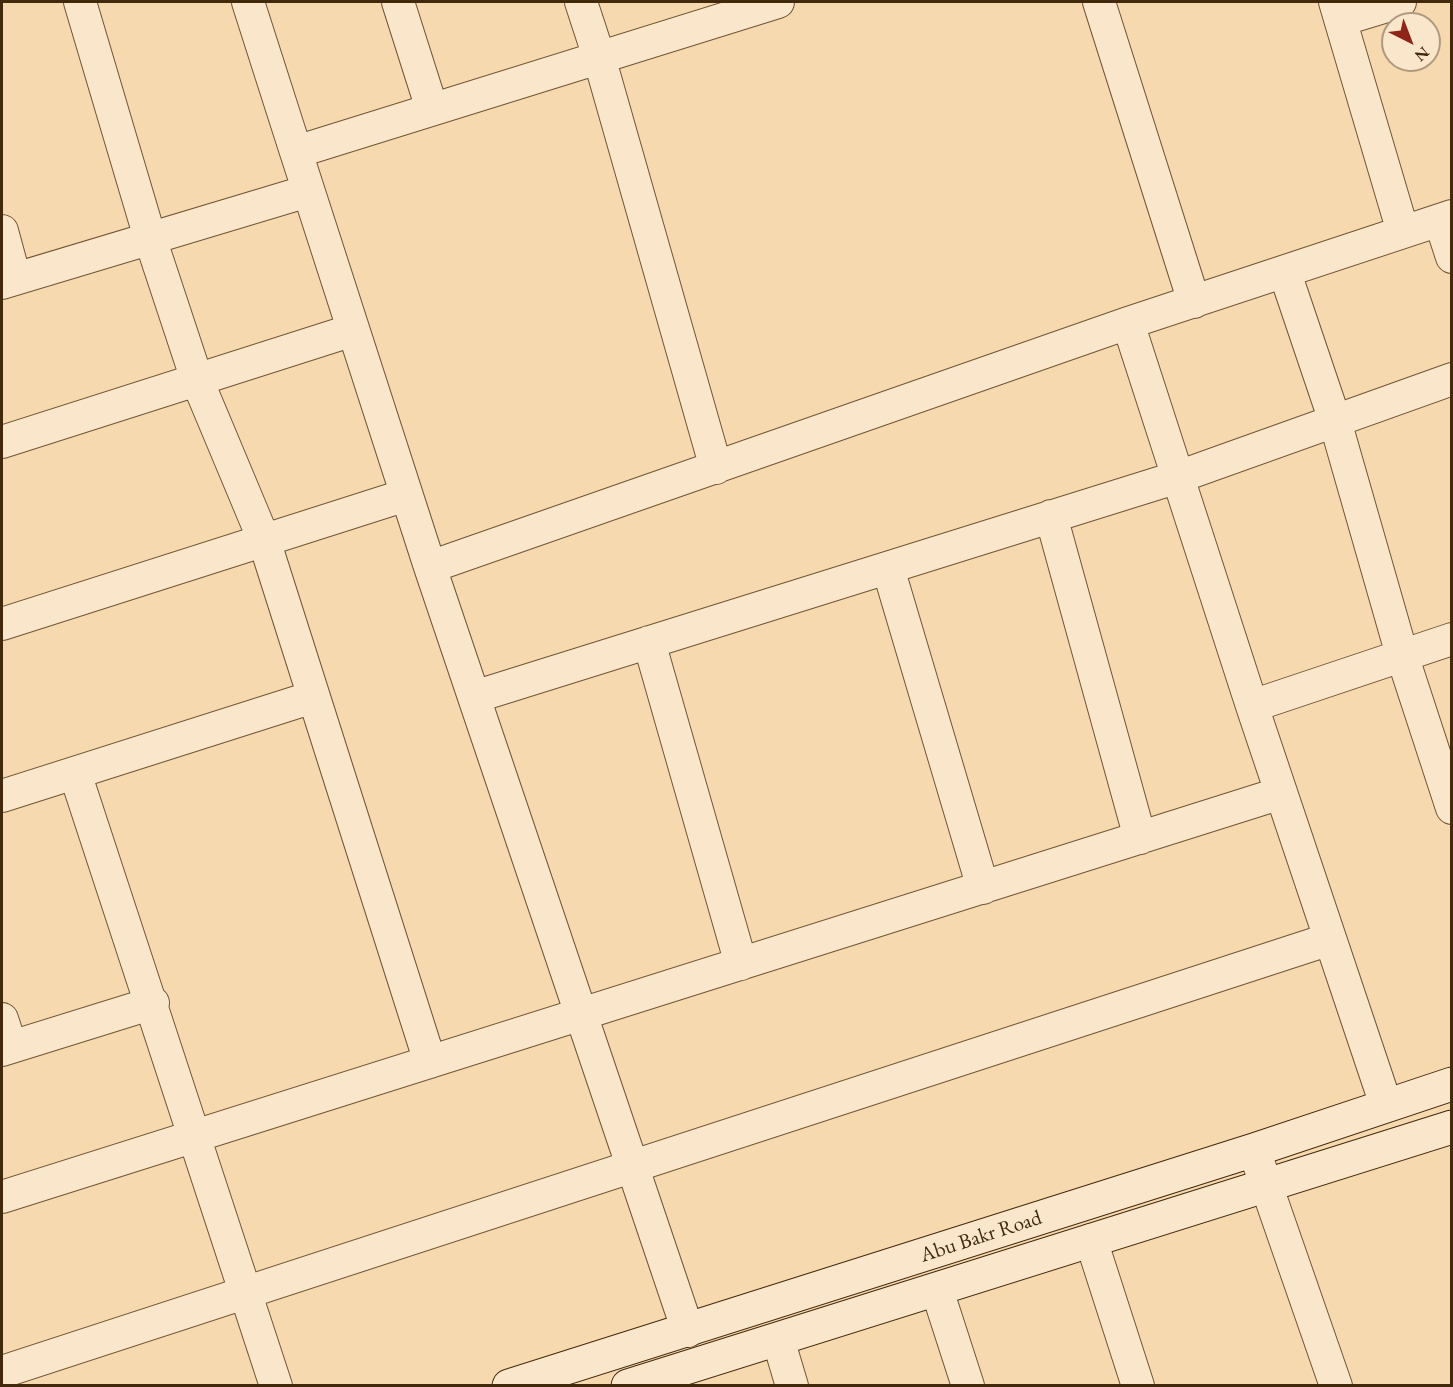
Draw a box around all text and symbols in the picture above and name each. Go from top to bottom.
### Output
north arrow [1381,12,1441,72]
text: N [1410,42,1434,66]
street label: Abu Bakr Road [917,1205,1045,1269]

